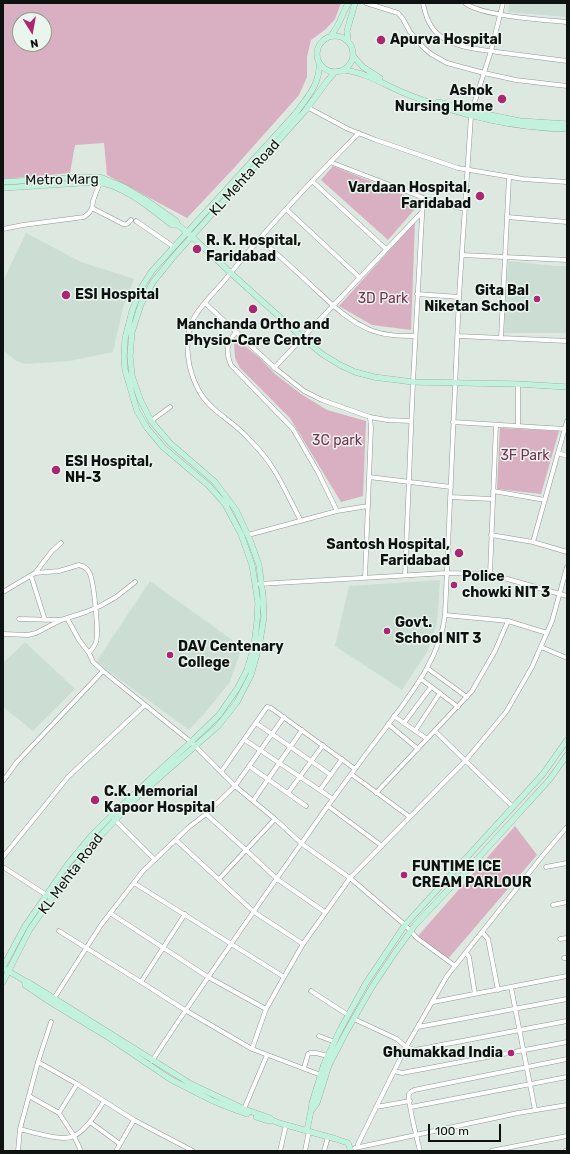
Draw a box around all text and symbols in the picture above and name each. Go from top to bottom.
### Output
north arrow [12,12,52,52]
place label: Apurva Hospital [390,32,502,48]
marker: Apurva Hospital [375,34,387,46]
text: N [29,36,39,50]
place label: Ashok Nursing Home [395,83,493,116]
marker: Ashok Nursing Home [496,93,508,105]
street label: KL Mehta Road [206,136,284,220]
street label: Metro Marg [25,171,99,189]
place label: Vardaan Hospital, Faridabad [348,180,471,212]
marker: Vardaan Hospital, Faridabad [474,190,486,202]
place label: R. K. Hospital, Faridabad [206,233,301,266]
marker: R. K. Hospital, Faridabad [191,243,203,255]
place label: Gita Bal Niketan School [424,283,529,316]
place label: ESI Hospital [75,287,159,303]
marker: ESI Hospital [60,289,72,301]
park label: 3D Park [358,291,408,307]
marker: Gita Bal Niketan School [532,294,542,304]
marker: Manchanda Ortho and Physio-Care Centre [247,303,259,315]
place label: Manchanda Ortho and Physio-Care Centre [176,317,330,350]
park label: 3C park [312,433,362,449]
park label: 3F Park [500,448,550,464]
place label: ESI Hospital, NH-3 [65,454,153,486]
marker: ESI Hospital, NH-3 [50,464,62,476]
place label: Santosh Hospital, Faridabad [326,537,450,570]
marker: Santosh Hospital, Faridabad [453,547,465,559]
place label: Police chowki NIT 3 [462,569,550,602]
marker: Police chowki NIT 3 [449,580,459,590]
place label: Govt. School NIT 3 [395,615,481,648]
marker: Govt. School NIT 3 [382,626,392,636]
place label: DAV Centenary College [178,639,284,672]
marker: DAV Centenary College [165,650,175,660]
place label: C.K. Memorial Kapoor Hospital [104,784,215,816]
marker: C.K. Memorial Kapoor Hospital [89,794,101,806]
street label: KL Mehta Road [35,830,107,918]
place label: FUNTIME ICE CREAM PARLOUR [412,859,532,892]
marker: FUNTIME ICE CREAM PARLOUR [399,870,409,880]
place label: Ghumakkad India [383,1045,503,1061]
marker: Ghumakkad India [506,1048,516,1058]
scale bar [430,1116,503,1142]
text: 100 m [435,1124,469,1138]

